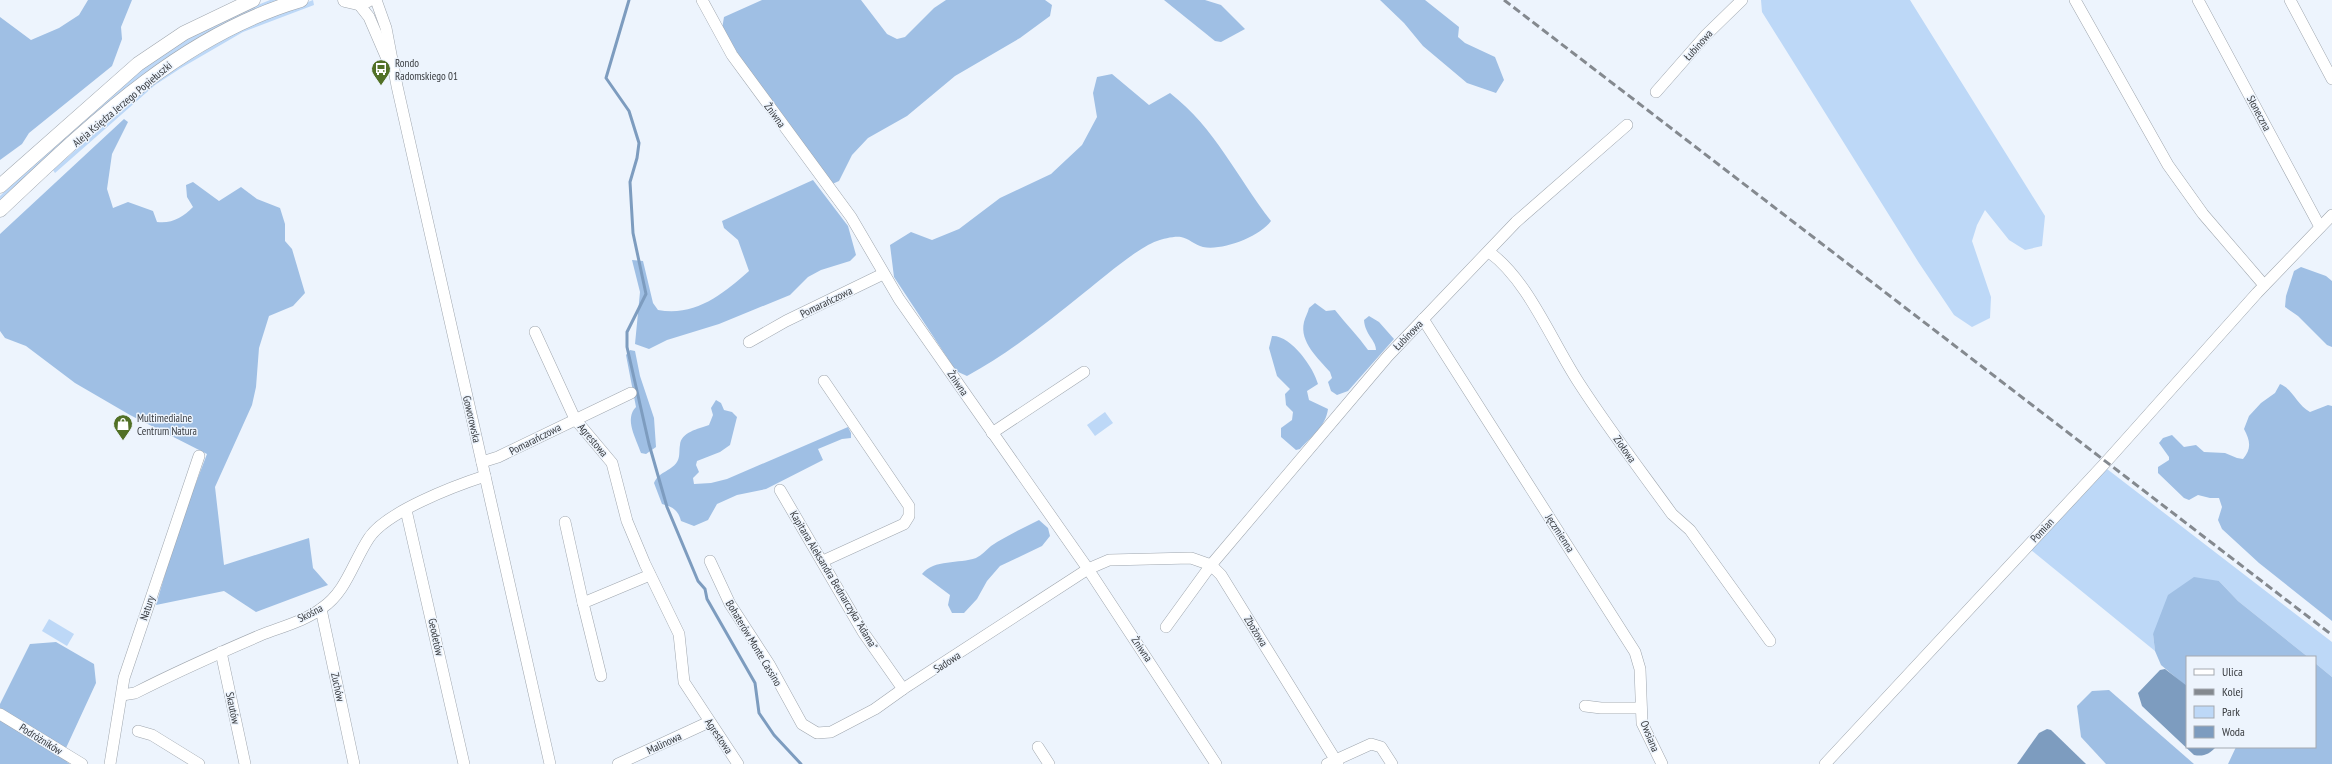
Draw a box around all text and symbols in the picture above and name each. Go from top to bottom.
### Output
street label: Łubinowa [1680,27,1716,63]
place label: Rondo Radomskiego 01 [395,56,458,83]
street label: Aleja Księdza Jerzego Popiełuszki [69,58,175,150]
bus stop icon: Rondo Radomskiego 01 [370,58,392,86]
street label: Słoneczna [2244,93,2274,133]
street label: Żniwna [761,100,789,130]
street label: Pomarańczowa [798,283,854,321]
street label: Łubinowa [1390,317,1426,353]
street label: Żniwna [944,368,972,398]
street label: Goworowska [460,394,484,444]
place label: Multimedialne Centrum Natura [137,411,197,438]
shop icon: Multimedialne Centrum Natura [112,413,134,441]
street label: Pomarańczowa [507,420,563,458]
street label: Agrestowa [575,420,611,460]
street label: Ziołowa [1611,433,1639,465]
street label: Kapitana Aleksandra Bednarczyka "Adama" [787,508,881,652]
street label: Jęczmienna [1542,510,1578,555]
street label: Pomian [2027,515,2057,545]
street label: Natury [136,593,158,622]
street label: Bohaterów Monte Cassino [723,597,785,689]
street label: Skośna [295,601,325,625]
street label: Zbożowa [1241,613,1271,649]
street label: Geodetów [425,617,447,658]
street label: Żniwna [1128,634,1156,664]
street label: Sadowa [931,648,963,676]
legend [2186,656,2316,748]
text: Ulica [2222,664,2243,679]
street label: Zuchów [328,671,348,703]
text: Kolej [2222,684,2243,699]
street label: Skautów [223,691,243,726]
text: Park [2222,704,2240,719]
street label: Agrestowa [702,716,736,756]
street label: Owsiana [1637,718,1663,754]
street label: Podróżników [17,720,66,758]
text: Woda [2222,724,2245,739]
street label: Malinowa [644,729,684,757]

